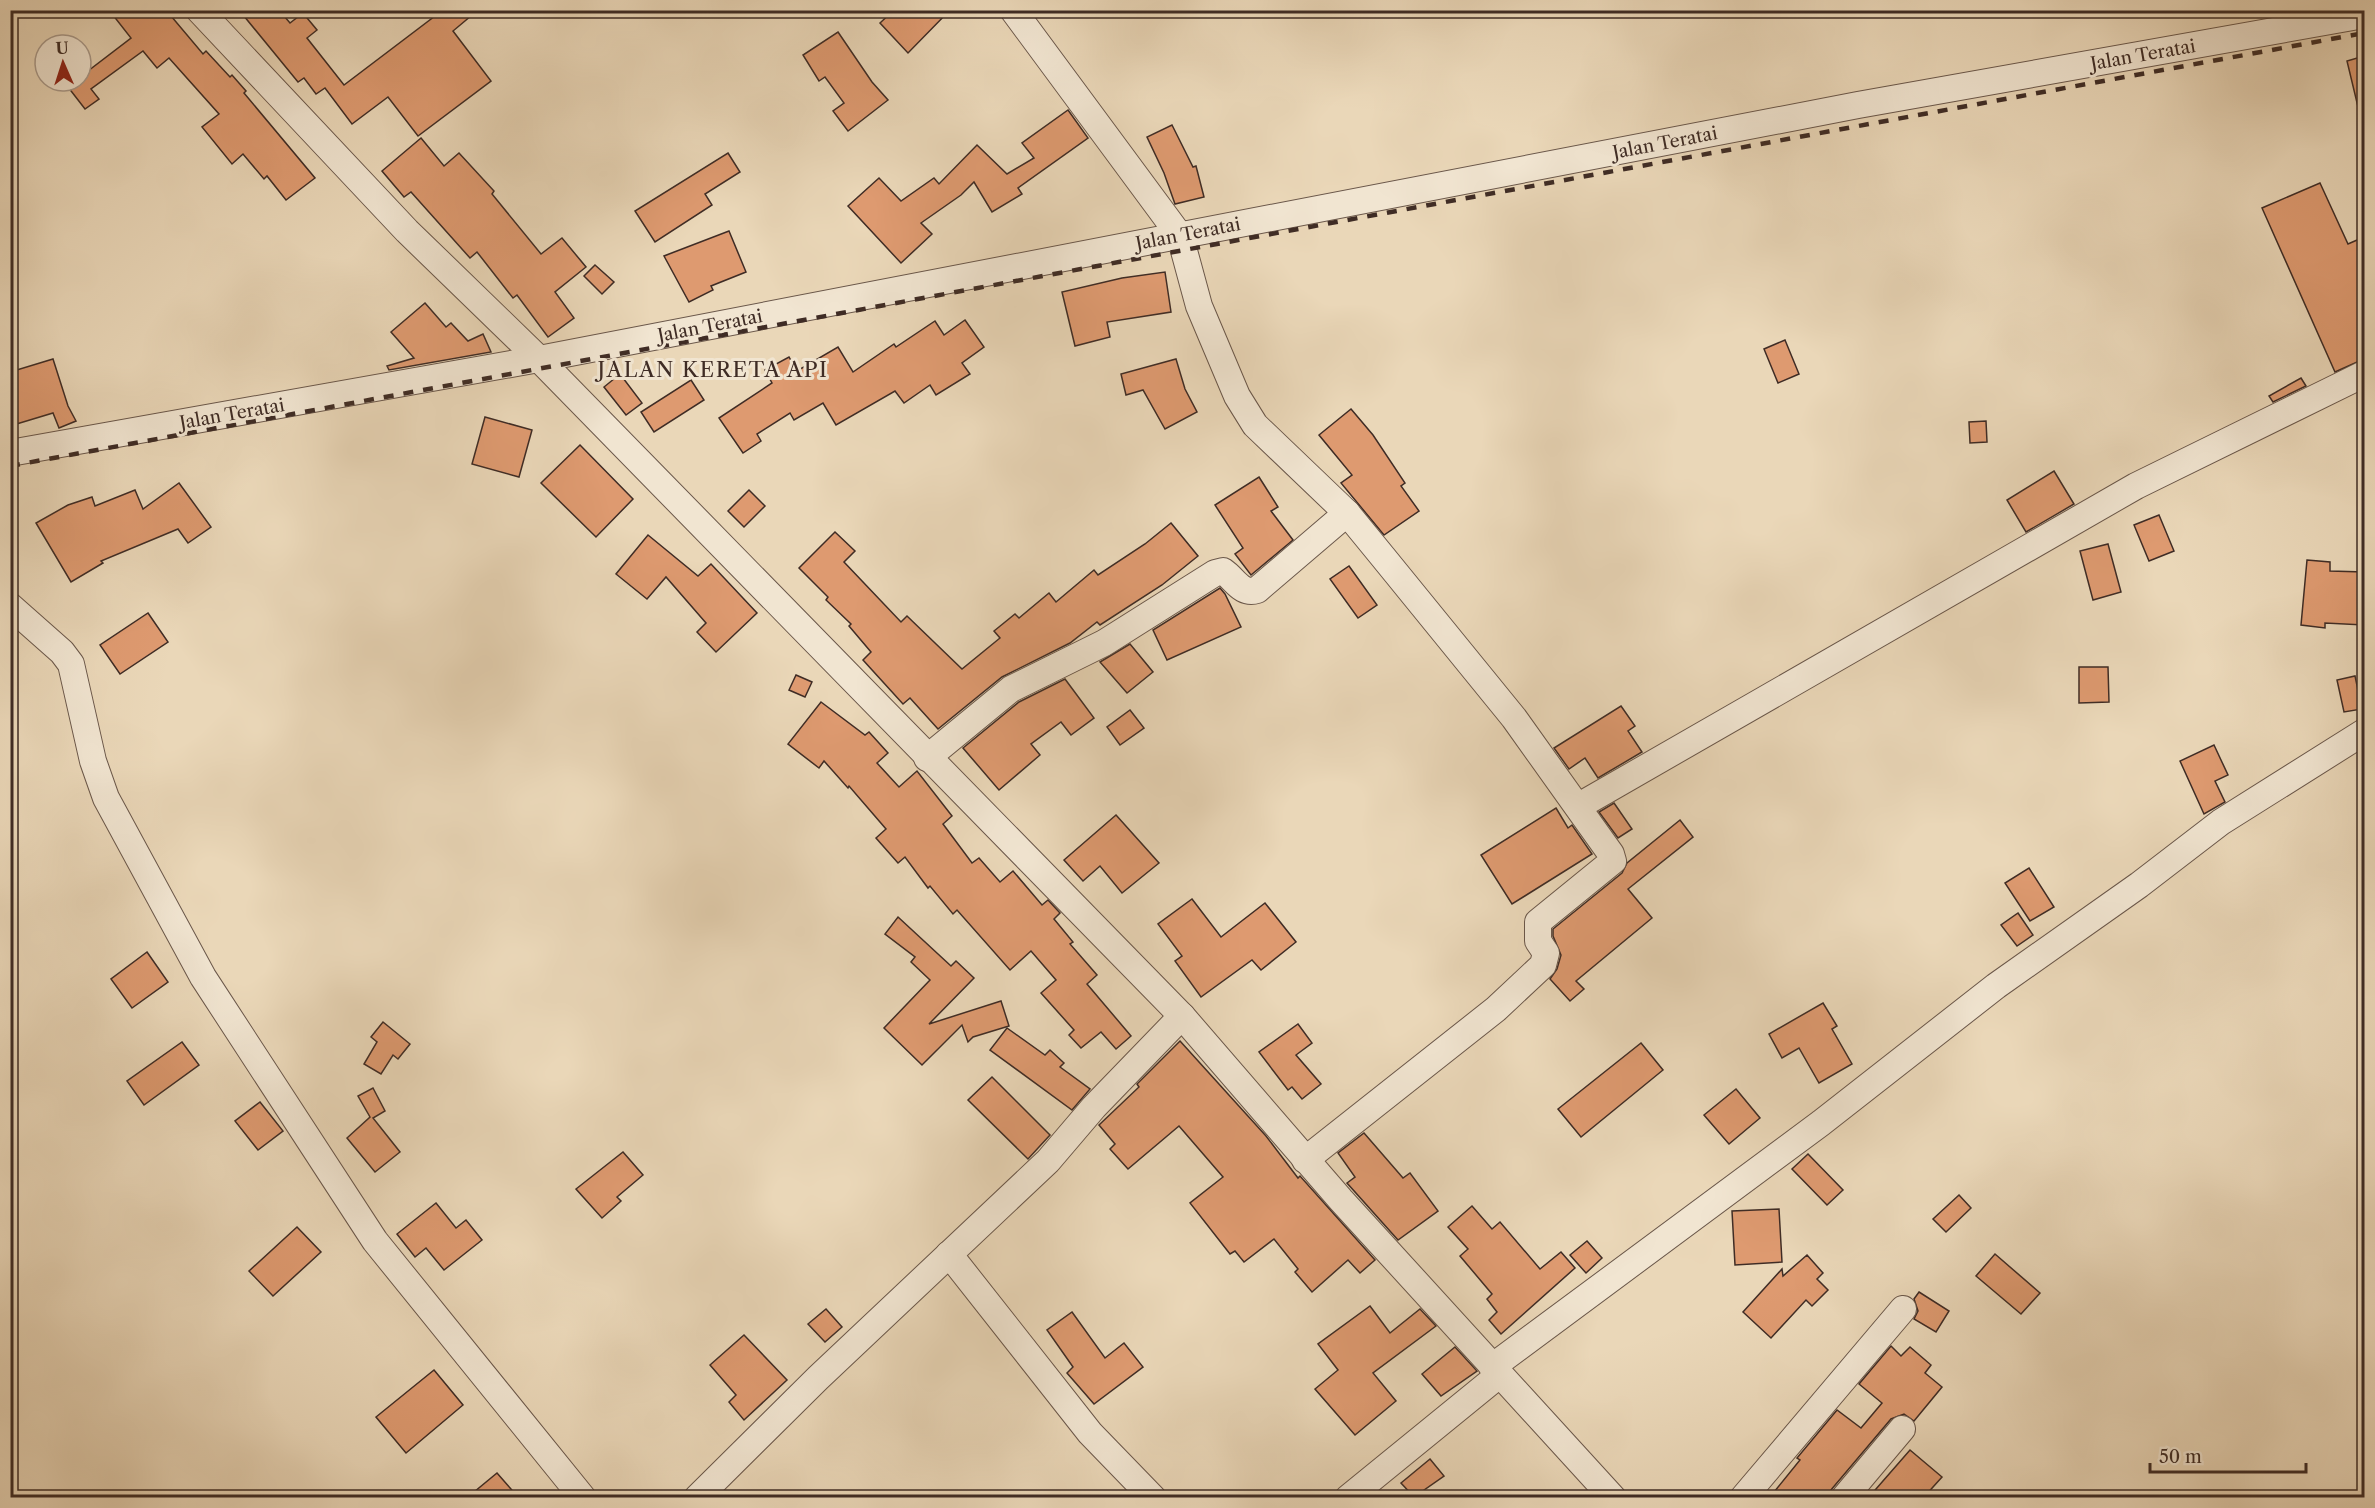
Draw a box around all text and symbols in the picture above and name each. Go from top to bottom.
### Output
north arrow [33,33,93,93]
street label: Jalan Teratai [2086,35,2198,76]
text: U [55,38,69,58]
street label: Jalan Teratai [1608,122,1720,165]
street label: Jalan Teratai [1131,213,1243,256]
street label: Jalan Teratai [653,305,765,348]
district label: JALAN KERETA API [595,357,828,382]
street label: Jalan Teratai [175,394,287,435]
scale bar [2150,1436,2306,1474]
text: 50 m [2159,1446,2202,1468]

